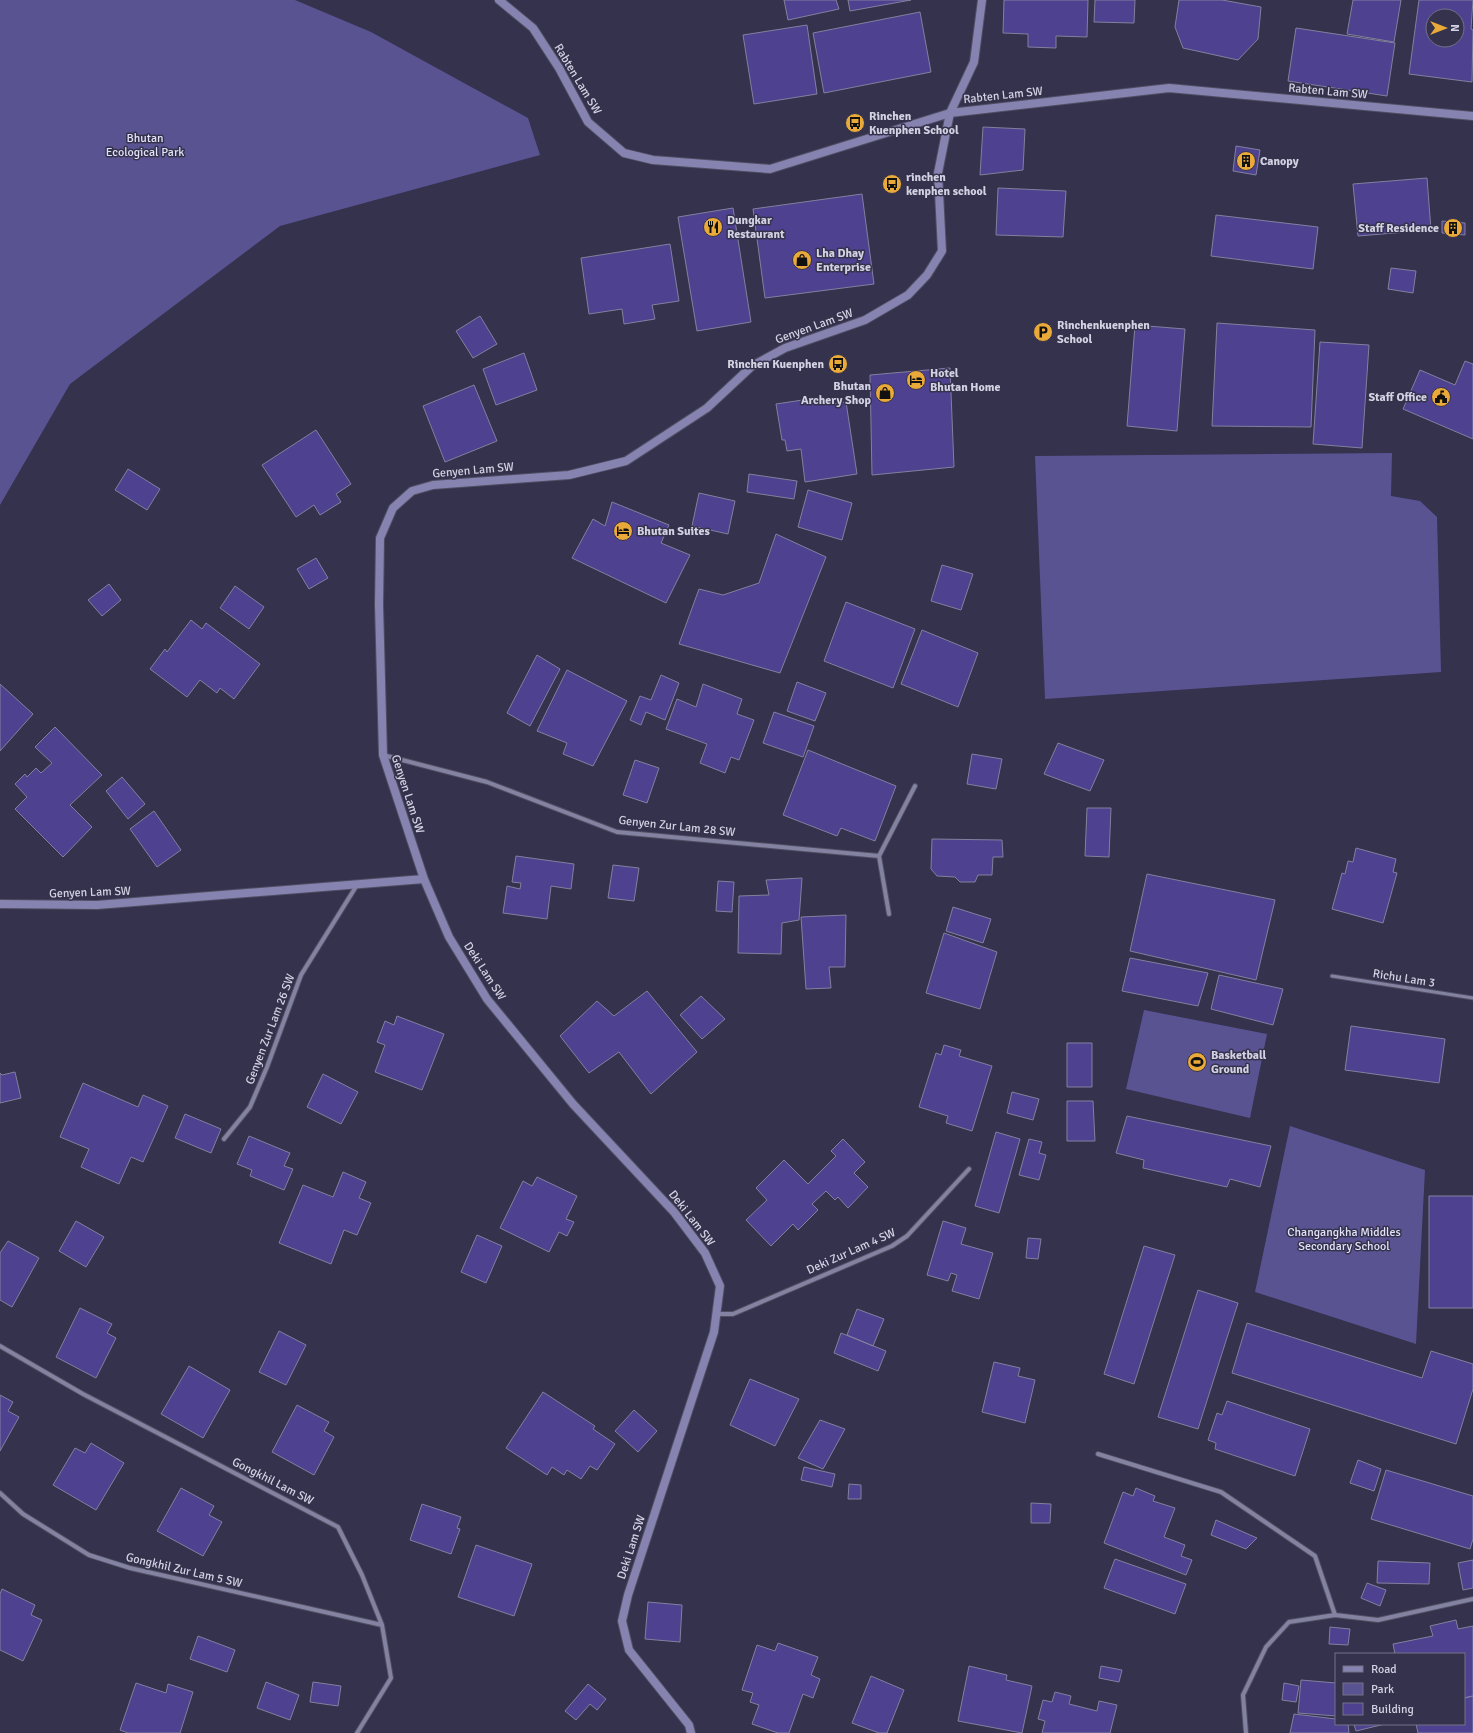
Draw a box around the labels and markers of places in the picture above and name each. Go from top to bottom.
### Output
place label: Rinchen Kuenphen School [869,109,959,138]
bus stop icon: Rinchen Kuenphen School [844,112,866,134]
building icon: Canopy [1235,150,1257,172]
place label: Canopy [1260,154,1299,169]
place label: rinchen kenphen school [906,170,987,199]
bus stop icon: rinchen kenphen school [881,173,903,195]
place label: Dungkar Restaurant [727,213,785,242]
restaurant icon: Dungkar Restaurant [702,216,724,238]
building icon: Staff Residence [1442,217,1464,239]
place label: Staff Residence [1358,221,1439,236]
place label: Lha Dhay Enterprise [816,246,871,275]
shop icon: Lha Dhay Enterprise [791,249,813,271]
place label: Rinchenkuenphen School [1057,318,1150,347]
parking icon: Rinchenkuenphen School [1032,321,1054,343]
bus stop icon: Rinchen Kuenphen [827,353,849,375]
place label: Rinchen Kuenphen [727,357,824,372]
place label: Hotel Bhutan Home [930,366,1001,395]
hotel icon: Hotel Bhutan Home [905,369,927,391]
place label: Bhutan Archery Shop [801,379,872,408]
shop icon: Bhutan Archery Shop [874,382,896,404]
public building icon: Staff Office [1430,386,1452,408]
place label: Staff Office [1368,390,1427,405]
hotel icon: Bhutan Suites [612,520,634,542]
place label: Bhutan Suites [637,524,710,539]
place label: Basketball Ground [1211,1048,1267,1077]
sports icon: Basketball Ground [1186,1051,1208,1073]

